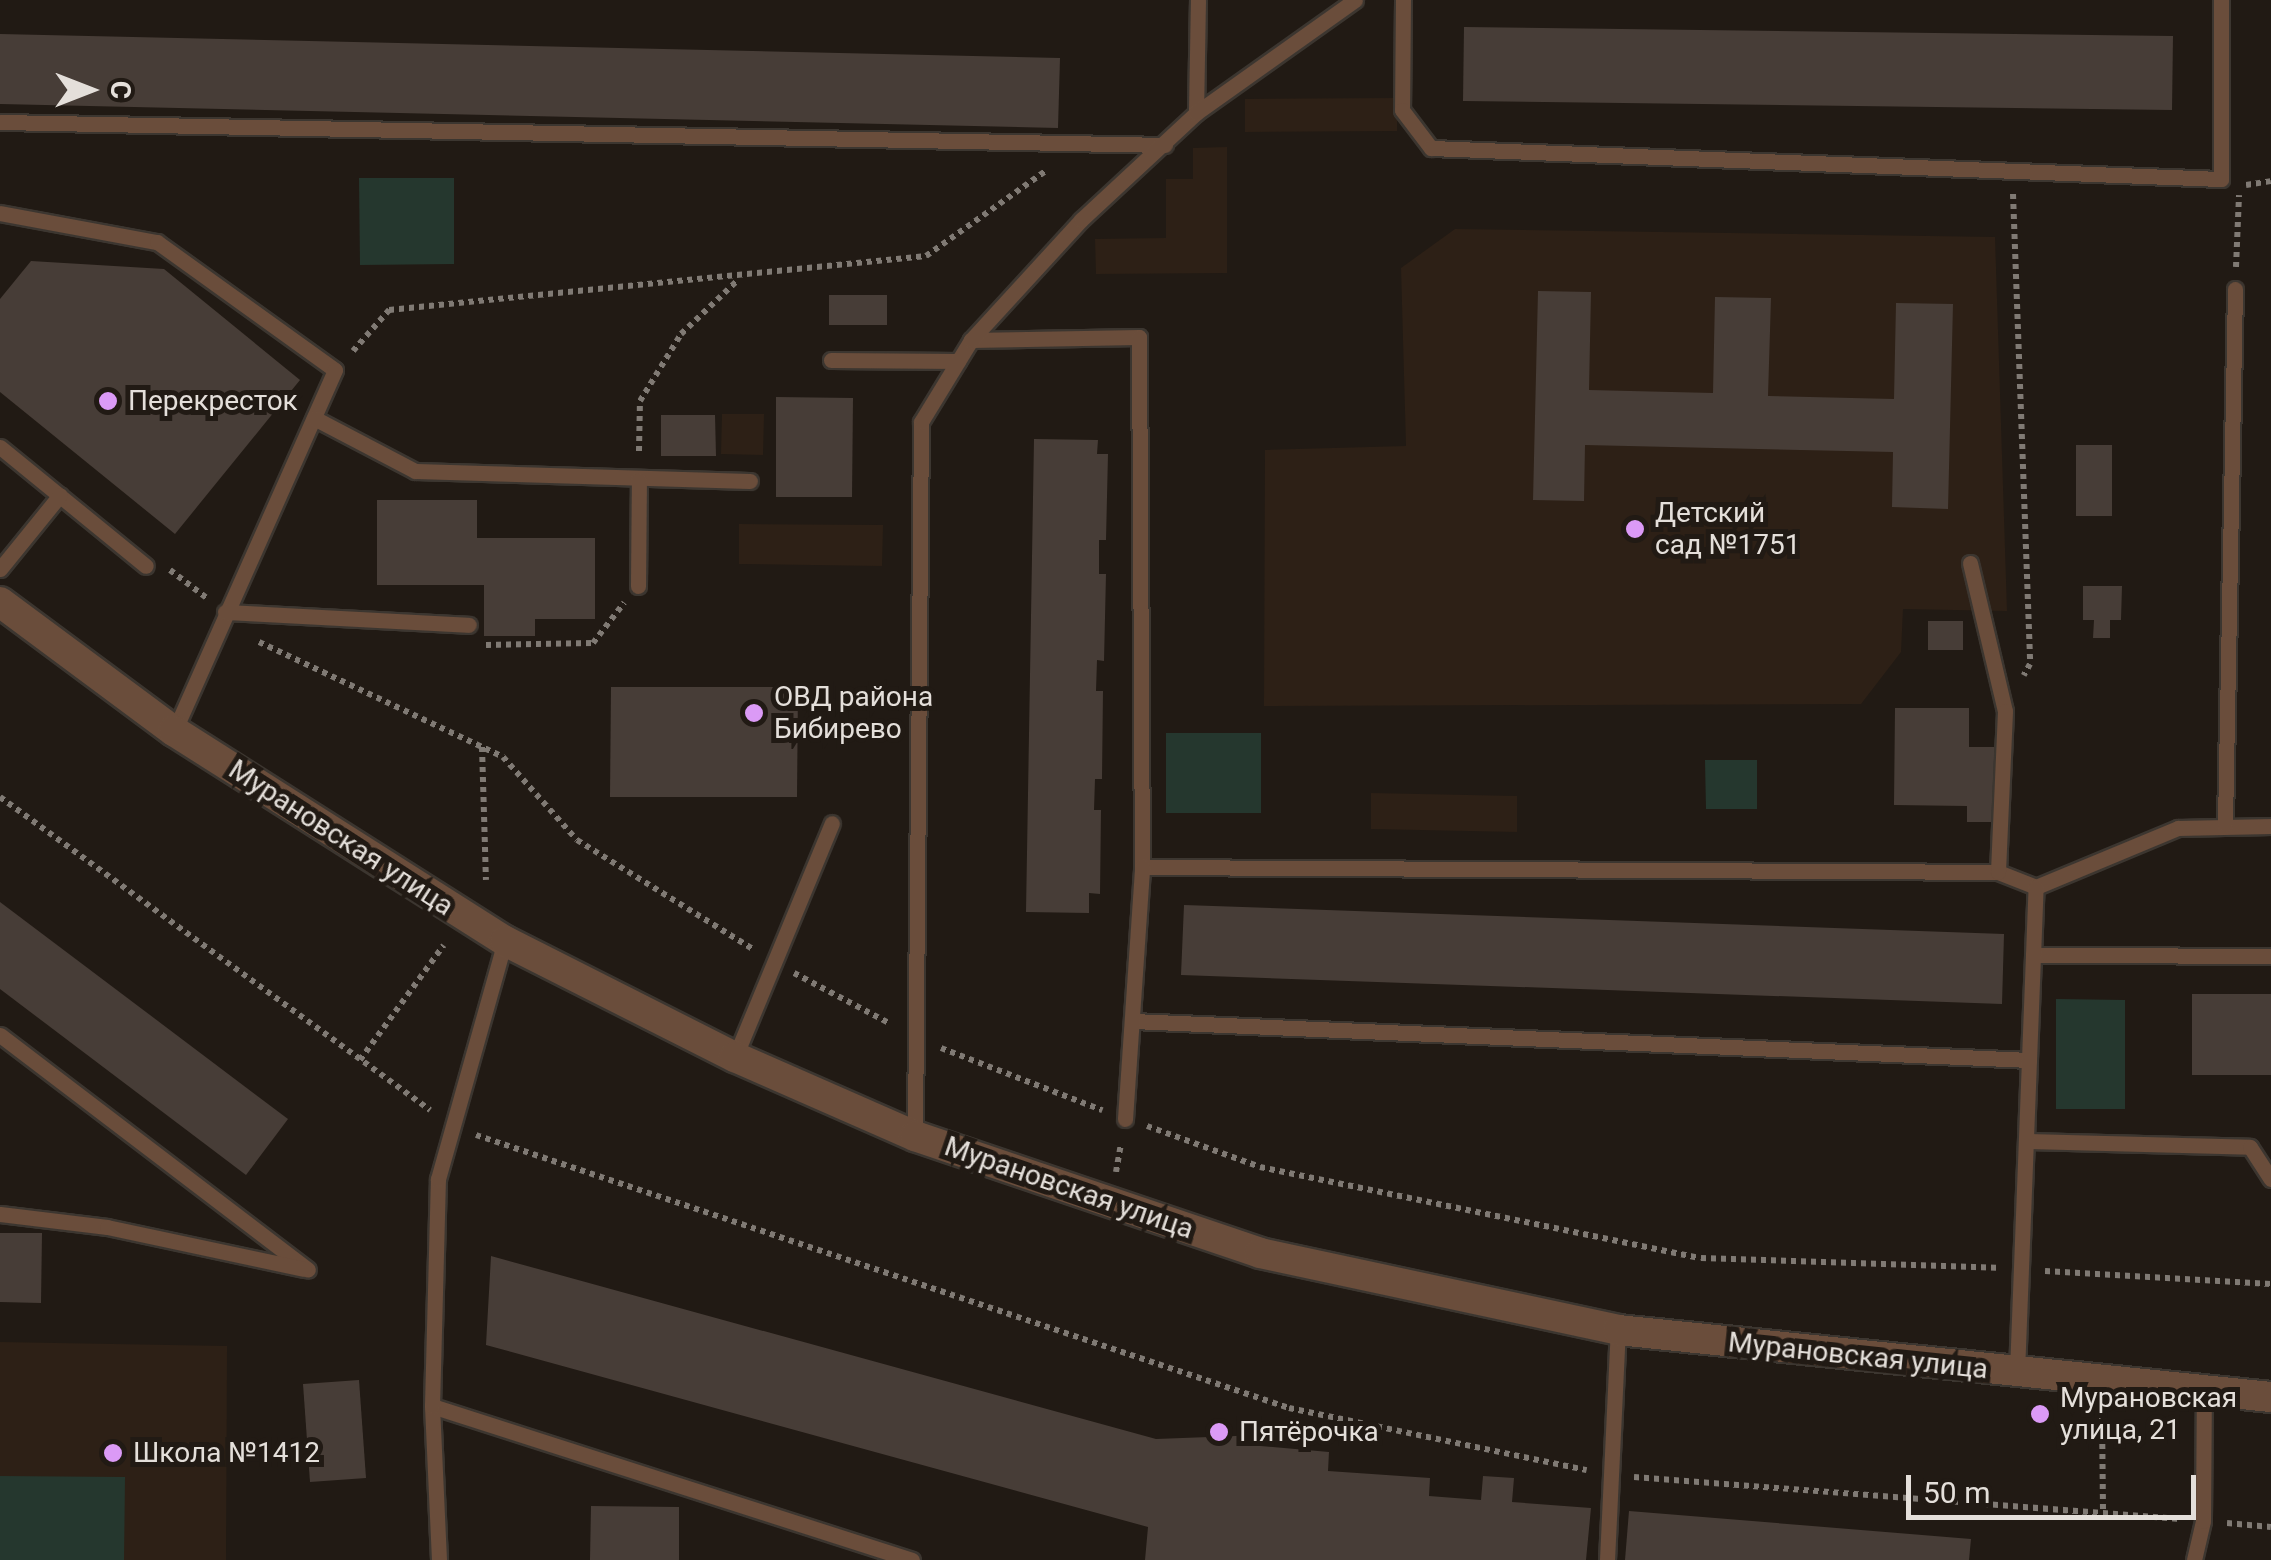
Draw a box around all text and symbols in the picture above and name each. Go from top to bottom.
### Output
north arrow [40,40,140,140]
text: С [104,81,137,99]
place label: Перекресток [128,384,298,418]
marker: Перекресток [97,390,119,412]
place label: Детский сад №1751 [1655,496,1800,562]
marker: Детский сад №1751 [1624,518,1646,540]
place label: ОВД района Бибирево [774,680,933,746]
marker: ОВД района Бибирево [743,702,765,724]
street label: Мурановская улица [222,753,460,923]
street label: Мурановская улица [940,1130,1198,1246]
street label: Мурановская улица [1726,1326,1990,1386]
place label: Мурановская улица, 21 [2060,1381,2237,1447]
marker: Мурановская улица, 21 [2029,1403,2051,1425]
place label: Пятёрочка [1239,1415,1379,1449]
marker: Пятёрочка [1208,1421,1230,1443]
place label: Школа №1412 [133,1436,320,1470]
marker: Школа №1412 [102,1442,124,1464]
scale bar [1911,1455,2201,1517]
text: 50 m [1923,1475,1990,1510]

